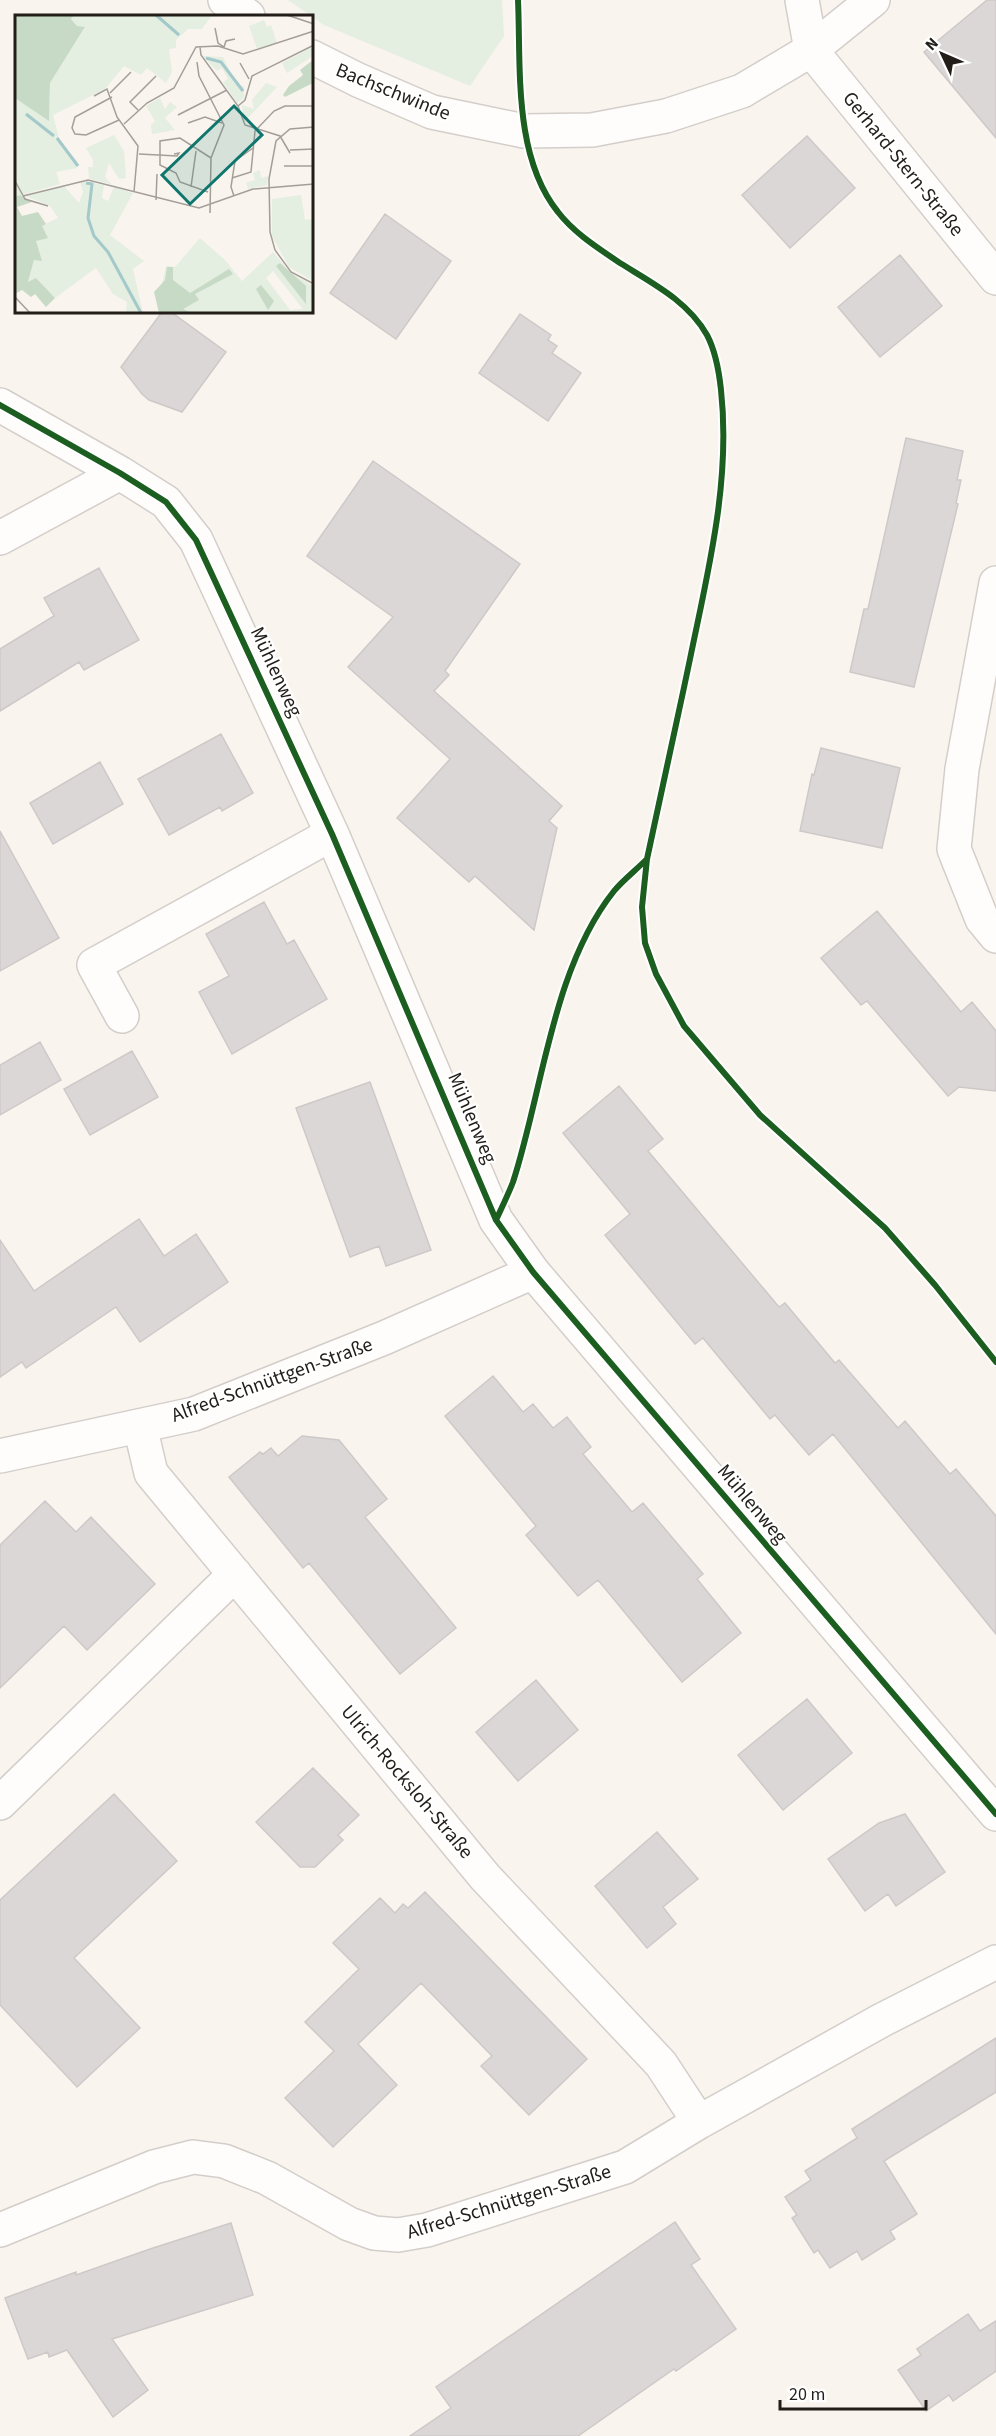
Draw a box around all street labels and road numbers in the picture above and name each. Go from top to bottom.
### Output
street label: Bachschwinde [331,56,455,128]
street label: Gerhard-Stern-Straße [836,86,970,242]
street label: Mühlenweg [243,622,309,722]
street label: Mühlenweg [440,1068,504,1168]
street label: Alfred-Schnüttgen-Straße [167,1331,377,1429]
street label: Mühlenweg [710,1458,794,1550]
street label: Ulrich-Rocksloh-Straße [334,1699,480,1865]
street label: Alfred-Schnüttgen-Straße [403,2158,615,2246]

